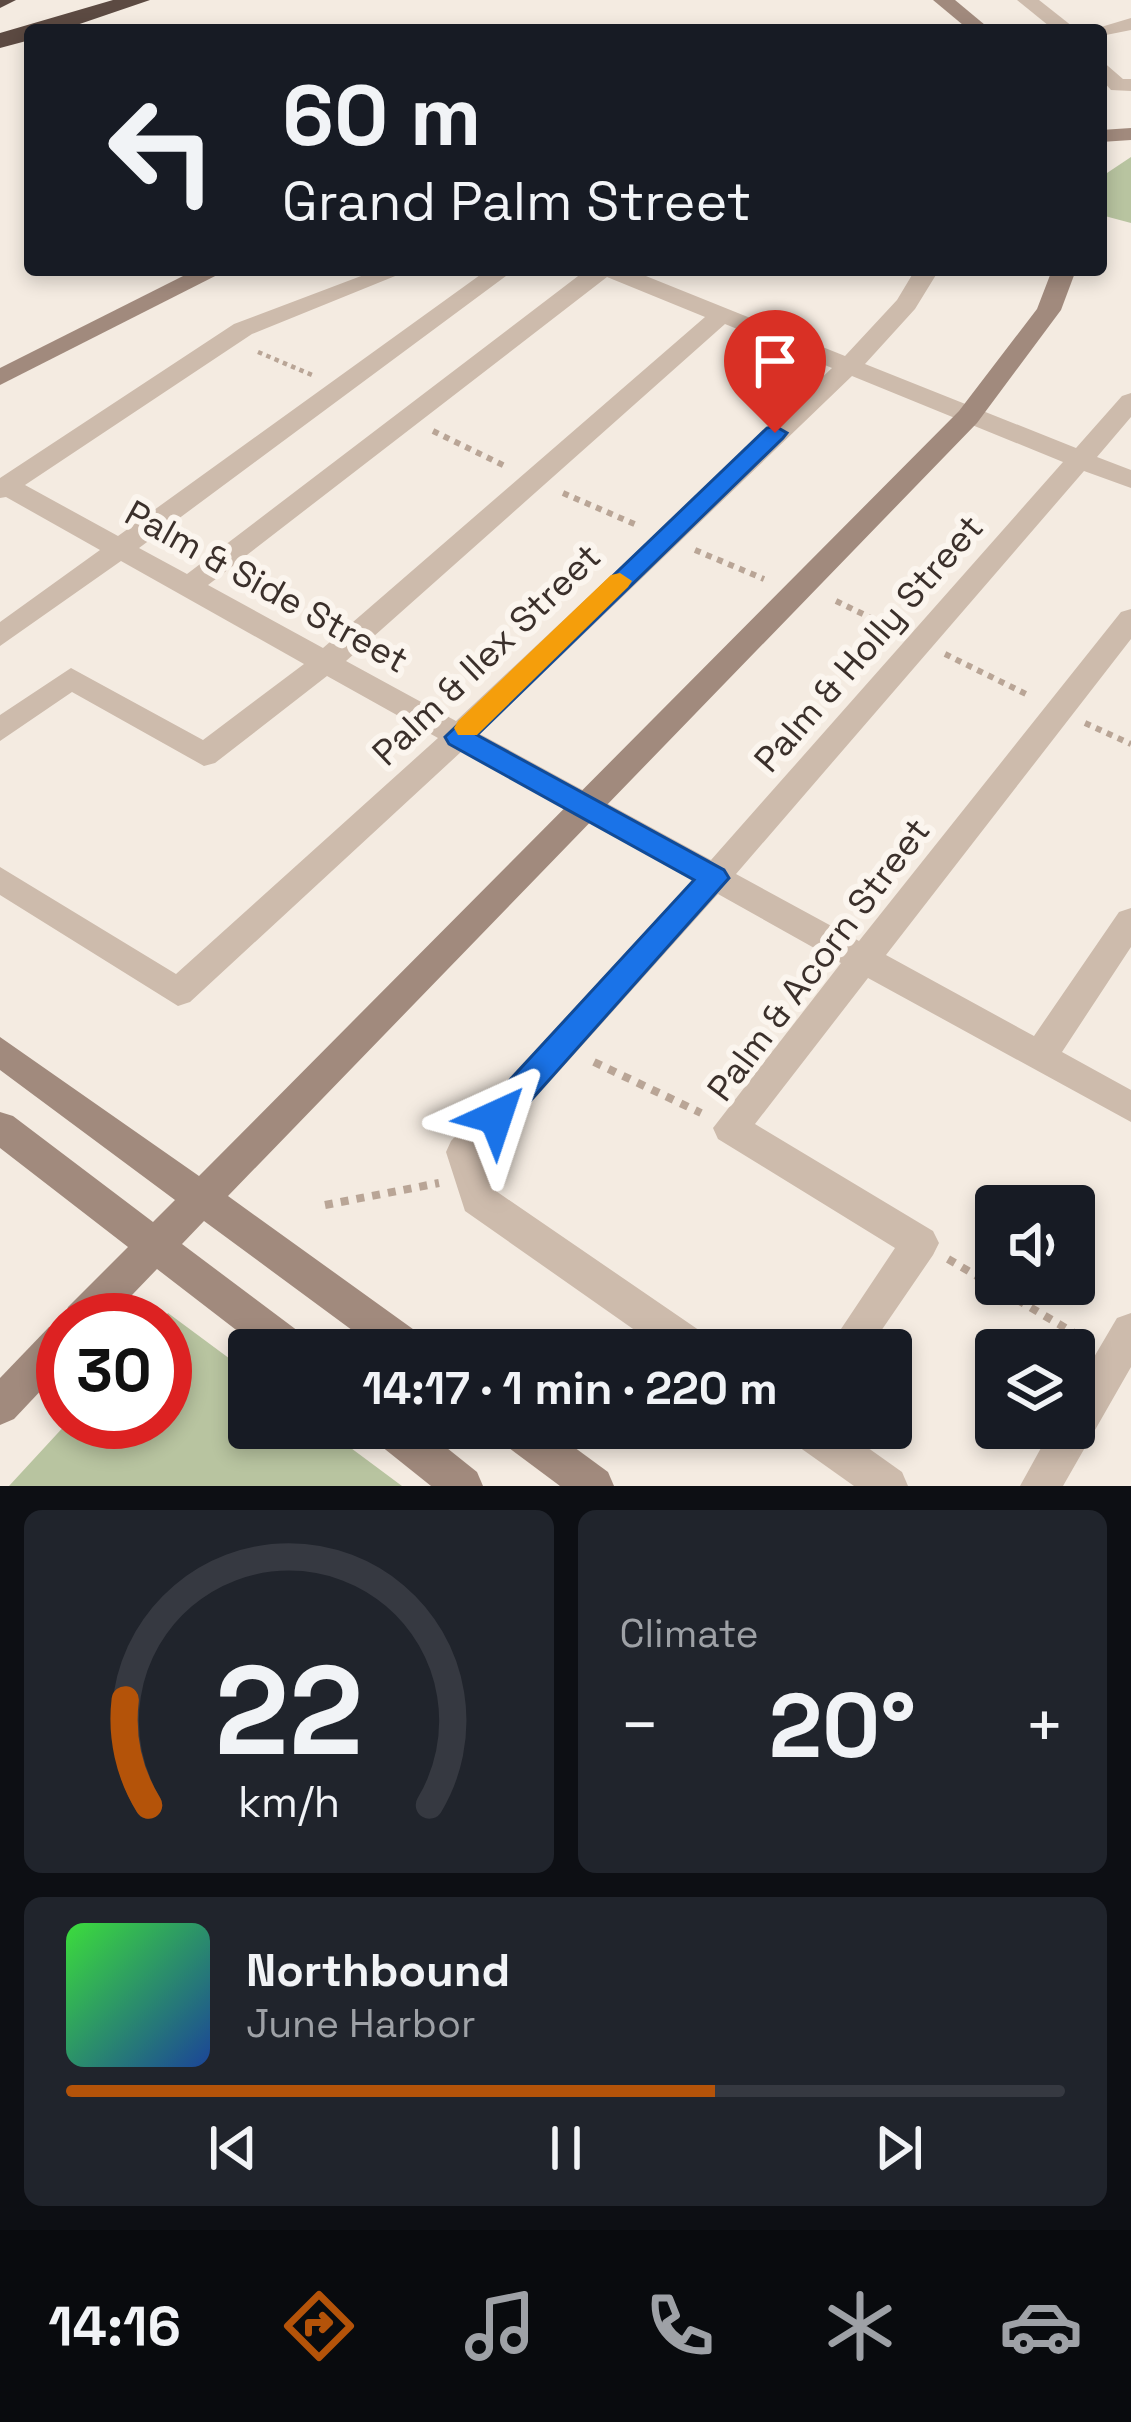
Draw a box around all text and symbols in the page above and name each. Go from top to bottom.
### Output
text: 60 m [282,62,481,170]
icon: left [84,72,240,228]
text: Grand Palm Street [282,167,751,236]
pin [724,310,826,433]
icon: arrive [742,328,808,394]
street label: Palm & Side Street [117,490,416,684]
street label: Palm & Holly Street [744,505,993,782]
street label: Palm & Ilex Street [363,534,611,776]
street label: Palm & Acorn Street [697,809,940,1110]
position arrow [433,1054,559,1180]
map controls [975,1185,1095,1449]
button: sound [975,1185,1095,1305]
speed limit sign: 30 [36,1293,192,1449]
button: layers [975,1329,1095,1449]
text: 14:17 · 1 min · 220 m [362,1360,778,1417]
text: Climate [620,1609,759,1658]
text: 22 [215,1631,363,1790]
text: 20° [769,1668,916,1783]
text: − [620,1683,660,1767]
text: + [1024,1683,1065,1767]
text: km/h [238,1774,340,1829]
text: Northbound [246,1942,510,1999]
text: June Harbor [246,1999,476,2048]
icon: previous [200,2115,266,2181]
icon: pause [533,2115,599,2181]
icon: next [866,2115,932,2181]
icon: directions [277,2284,361,2368]
icon: music [458,2284,542,2368]
icon: phone [638,2284,722,2368]
icon: climate [818,2284,902,2368]
icon: car [999,2284,1083,2368]
text: 14:16 [48,2292,181,2361]

